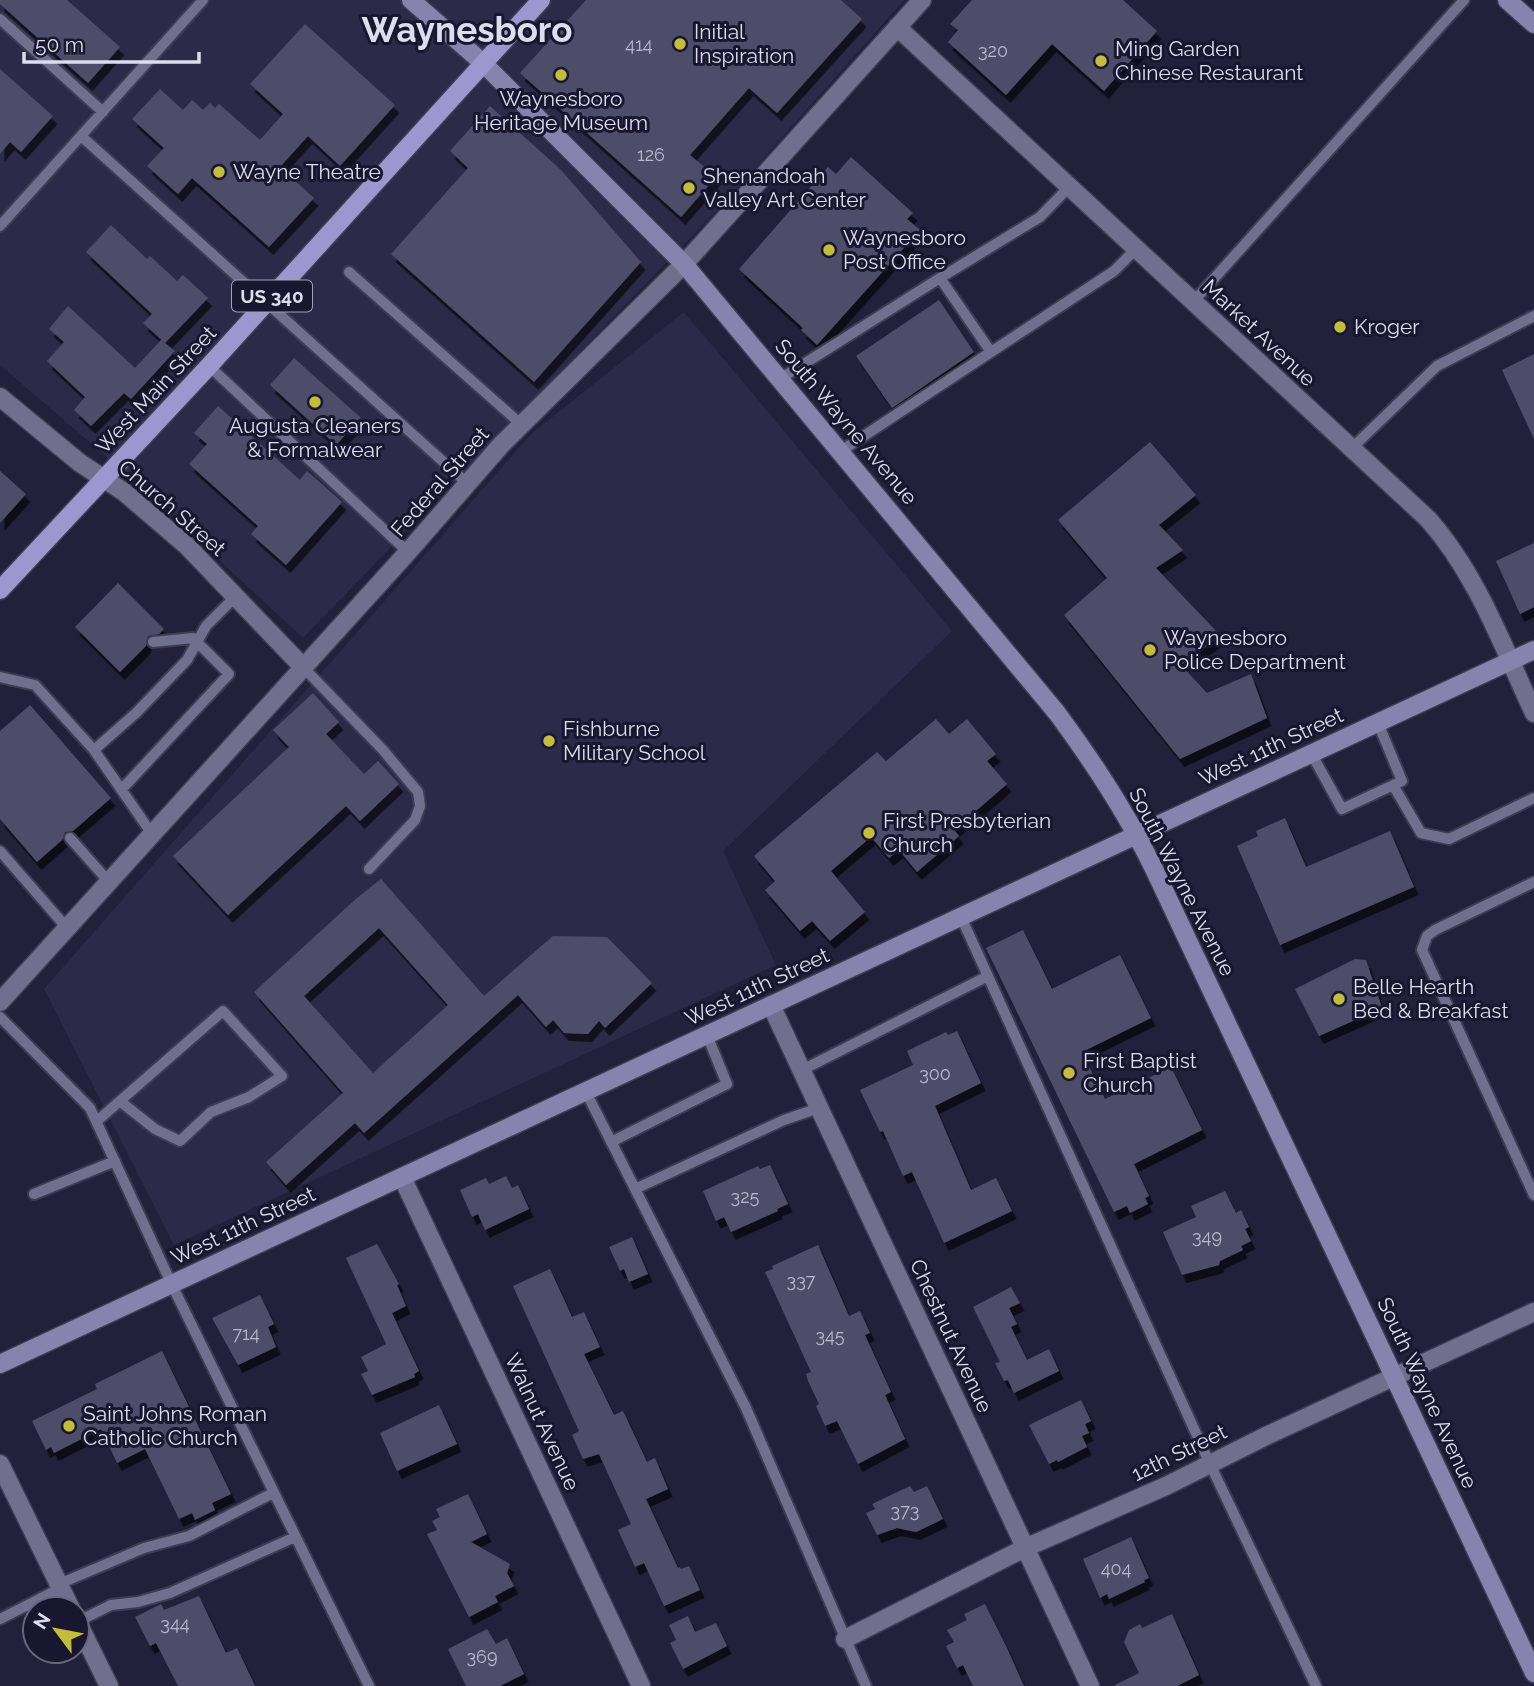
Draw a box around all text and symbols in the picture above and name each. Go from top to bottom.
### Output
district label: Waynesboro [362,9,572,50]
place label: Initial Inspiration [694,19,794,68]
scale bar [24,21,200,65]
text: 50 m [35,32,84,57]
house number: 414 [625,34,653,55]
marker: Initial Inspiration [672,36,688,52]
place label: Ming Garden Chinese Restaurant [1115,36,1303,85]
house number: 320 [978,40,1008,61]
marker: Ming Garden Chinese Restaurant [1093,53,1109,69]
marker: Waynesboro Heritage Museum [553,67,569,83]
place label: Waynesboro Heritage Museum [474,86,648,135]
house number: 126 [637,144,665,165]
place label: Wayne Theatre [233,159,381,184]
place label: Shenandoah Valley Art Center [703,163,867,212]
marker: Wayne Theatre [211,164,227,180]
marker: Shenandoah Valley Art Center [681,180,697,196]
place label: Waynesboro Post Office [843,225,966,274]
marker: Waynesboro Post Office [821,242,837,258]
street label: Market Avenue [1198,274,1321,391]
road number: US 340 [232,280,312,312]
place label: Kroger [1354,314,1420,339]
marker: Kroger [1332,319,1348,335]
street label: West Main Street [90,321,221,459]
street label: South Wayne Avenue [770,334,923,509]
marker: Augusta Cleaners & Formalwear [307,394,323,410]
place label: Augusta Cleaners & Formalwear [229,413,401,462]
street label: Federal Street [385,422,494,542]
street label: Church Street [114,454,231,561]
place label: Waynesboro Police Department [1164,625,1346,674]
marker: Waynesboro Police Department [1142,642,1158,658]
street label: West 11th Street [1195,702,1347,791]
place label: Fishburne Military School [563,716,706,765]
marker: Fishburne Military School [541,733,557,749]
street label: South Wayne Avenue [1124,783,1241,980]
place label: First Presbyterian Church [883,808,1051,857]
marker: First Presbyterian Church [861,825,877,841]
street label: West 11th Street [681,942,833,1031]
place label: Belle Hearth Bed & Breakfast [1353,974,1509,1023]
marker: Belle Hearth Bed & Breakfast [1331,991,1347,1007]
place label: First Baptist Church [1083,1048,1197,1097]
house number: 300 [919,1063,951,1084]
marker: First Baptist Church [1061,1065,1077,1081]
street label: West 11th Street [167,1181,319,1270]
house number: 325 [731,1186,760,1207]
house number: 349 [1192,1226,1222,1247]
street label: Chestnut Avenue [905,1255,998,1416]
house number: 337 [787,1270,816,1291]
street label: South Wayne Avenue [1372,1293,1483,1492]
house number: 714 [232,1323,260,1344]
house number: 345 [815,1325,845,1346]
street label: Walnut Avenue [500,1349,585,1494]
place label: Saint Johns Roman Catholic Church [83,1401,267,1450]
marker: Saint Johns Roman Catholic Church [61,1418,77,1434]
street label: 12th Street [1127,1419,1230,1486]
house number: 373 [891,1500,919,1521]
house number: 404 [1101,1558,1132,1579]
north arrow [21,1595,91,1665]
text: N [28,1609,55,1633]
house number: 344 [160,1613,190,1634]
house number: 369 [466,1646,498,1667]

